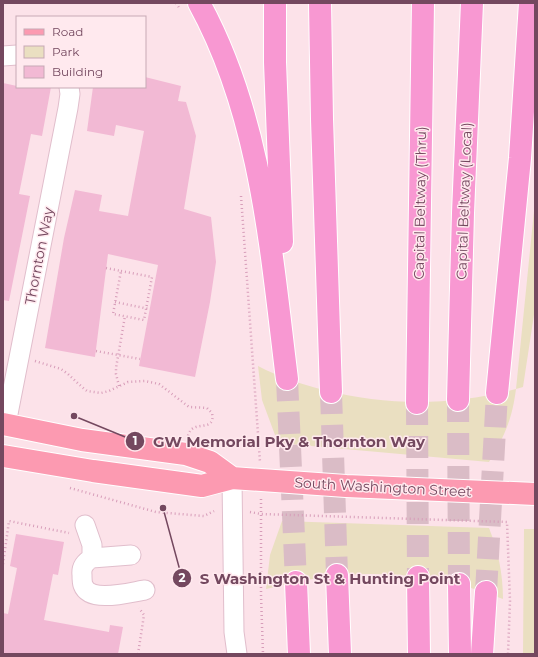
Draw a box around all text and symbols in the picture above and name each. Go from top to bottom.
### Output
legend [16,16,146,88]
text: Road [52,24,83,39]
text: Park [52,44,80,59]
text: Building [52,64,103,79]
street label: Capital Beltway (Local) [452,122,476,280]
street label: Capital Beltway (Thru) [410,126,430,280]
street label: Thornton Way [21,205,57,306]
callout: GW Memorial Pky & Thornton Way [125,428,433,455]
text: GW Memorial Pky & Thornton Way [153,432,426,451]
text: 1 [133,433,137,448]
street label: South Washington Street [294,473,472,501]
callout: S Washington St & Hunting Point [172,565,469,592]
text: S Washington St & Hunting Point [200,569,461,588]
text: 2 [178,570,186,585]

